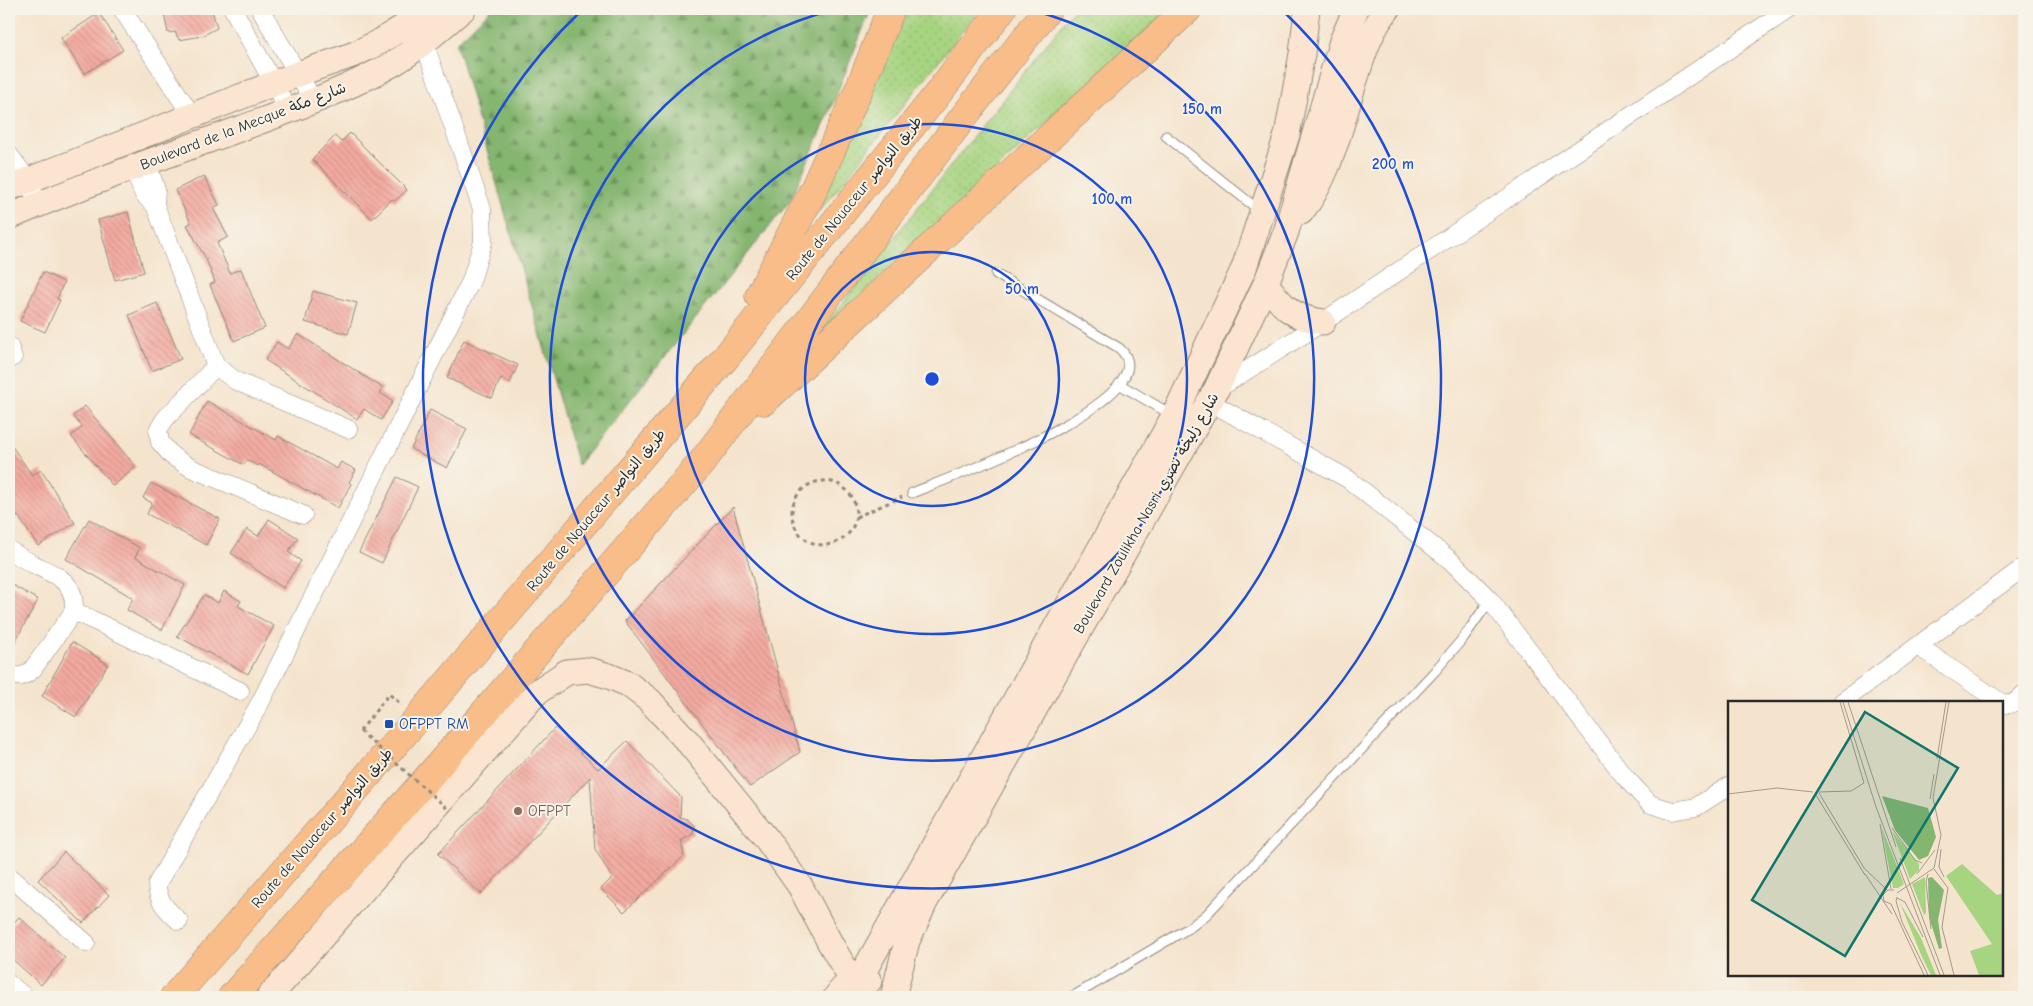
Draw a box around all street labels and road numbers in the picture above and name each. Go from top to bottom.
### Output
street label: Boulevard de la Mecque شارع مكة [137,78,349,175]
street label: Route de Nouaceur طريق النواصر [782,112,926,284]
street label: Boulevard Zoulikha Nasri شارع زليخة نصري [1069,389,1224,638]
street label: Route de Nouaceur طريق النواصر [523,425,669,595]
street label: Route de Nouaceur طريق النواصر [248,744,396,912]

